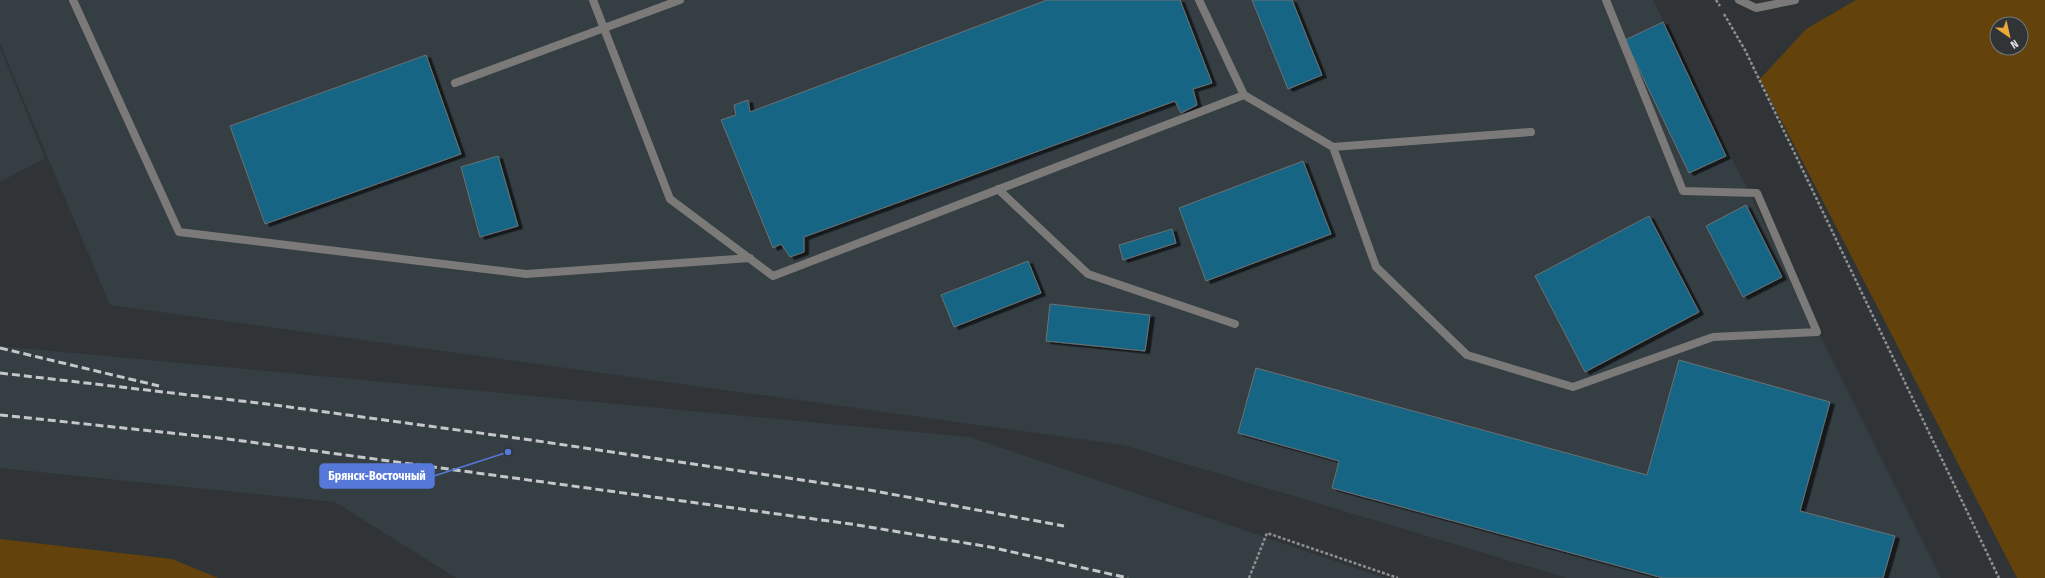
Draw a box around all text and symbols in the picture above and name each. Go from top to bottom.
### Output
north arrow [1989,16,2029,56]
text: N [2008,37,2021,51]
callout: Брянск-Восточный [320,464,434,488]
text: Брянск-Восточный [328,469,426,483]

